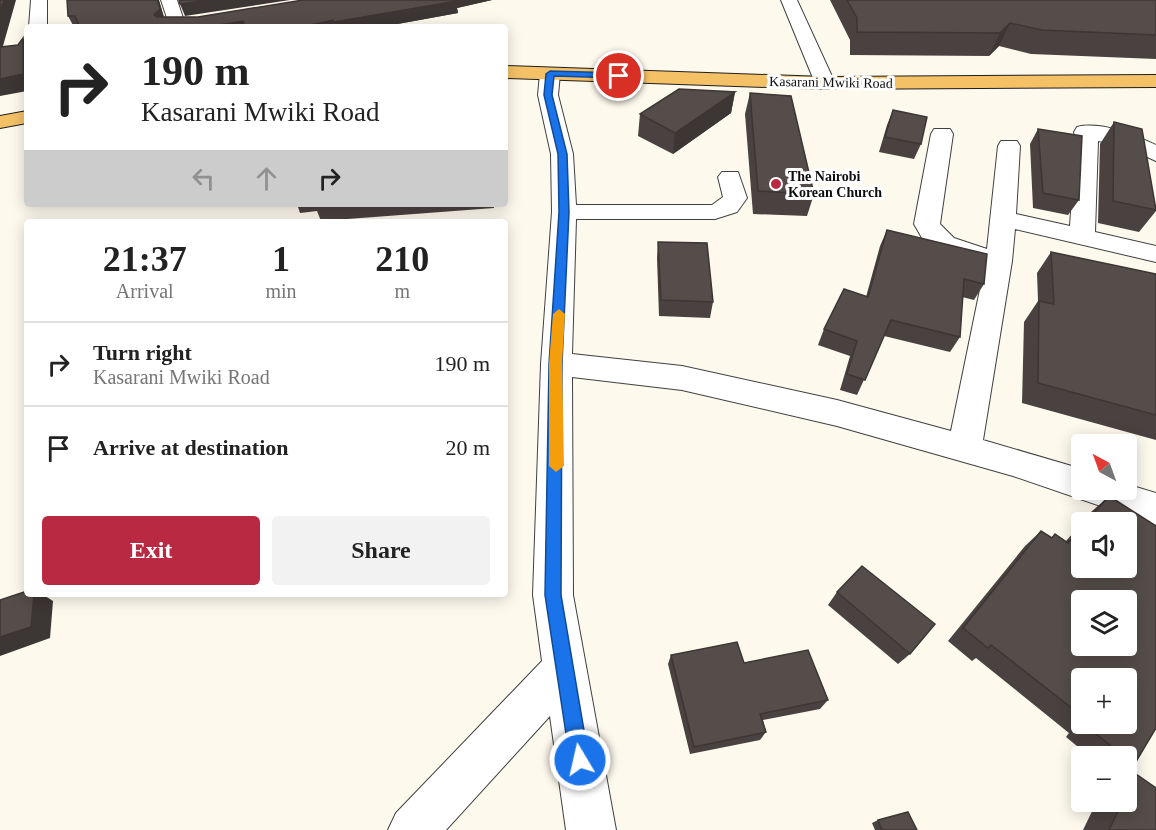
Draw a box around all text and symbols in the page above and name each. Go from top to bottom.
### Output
icon: right [42,48,120,126]
text: 190 m [141,48,250,94]
pin [593,50,644,101]
icon: arrive [602,59,635,92]
street label: Kasarani Mwiki Road [769,74,893,91]
text: Kasarani Mwiki Road [141,97,379,127]
icon: left [187,162,220,195]
icon: ahead [250,162,283,195]
icon: right [313,162,346,195]
place label: The Nairobi Korean Church [788,169,882,200]
marker: The Nairobi Korean Church [769,177,783,191]
text: 21:37 [103,239,187,279]
text: 1 [272,239,290,279]
text: 210 [375,239,429,279]
text: Arrival [116,280,174,302]
text: min [265,280,297,302]
text: m [395,280,410,302]
text: Turn right [93,340,192,365]
icon: right [42,348,75,381]
text: 190 m [434,351,490,376]
text: Kasarani Mwiki Road [93,366,270,388]
icon: arrive [42,432,75,465]
north arrow [1071,434,1137,500]
map controls [1071,434,1137,812]
text: Arrive at destination [93,435,289,460]
text: 20 m [445,435,490,460]
button: sound [1071,512,1137,578]
button: Exit [42,516,260,585]
button: Share [272,516,490,585]
button: layers [1071,590,1137,656]
button: + [1071,668,1137,734]
position arrow [548,728,612,792]
button: − [1071,746,1137,812]

